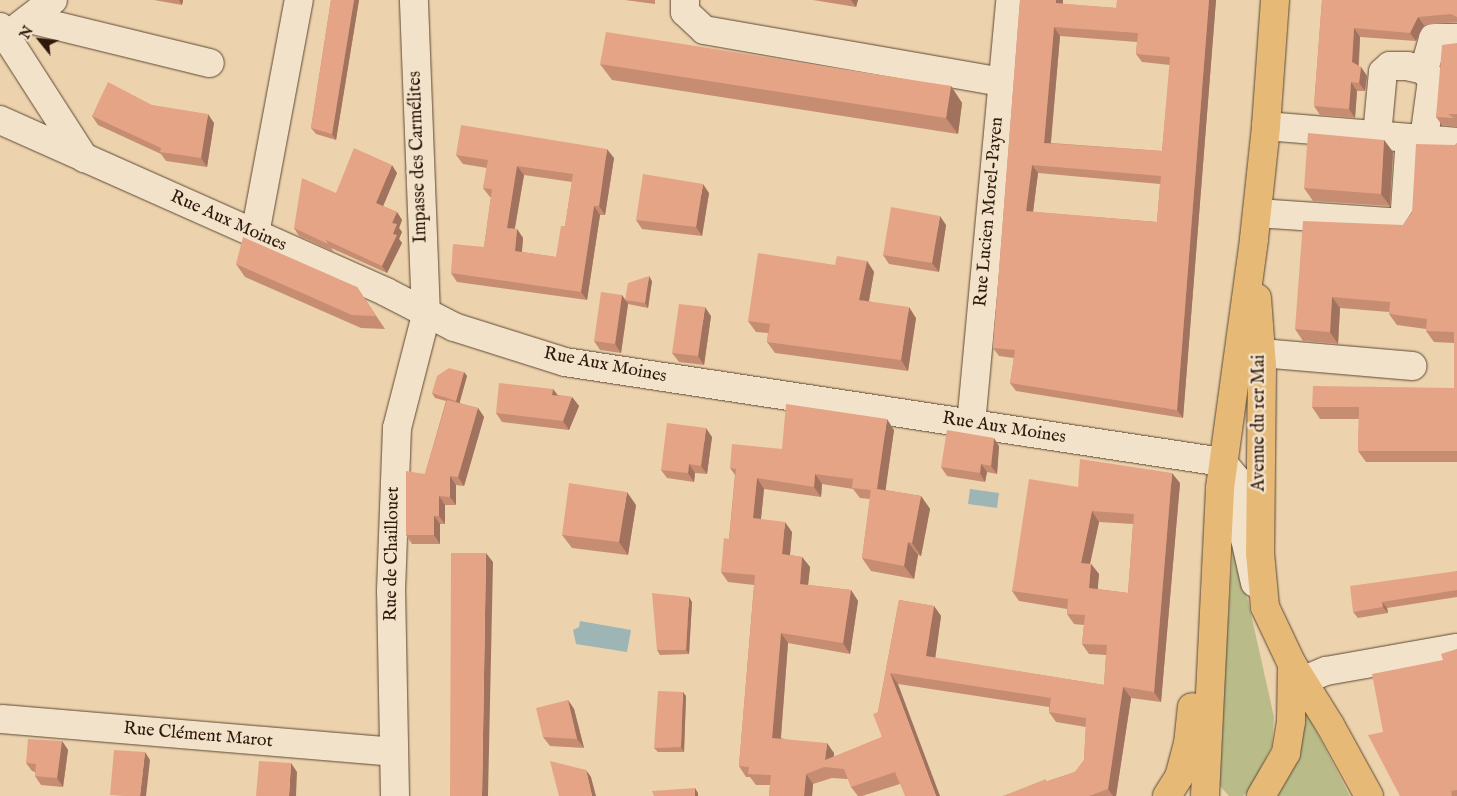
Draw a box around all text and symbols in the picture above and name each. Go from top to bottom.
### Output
north arrow [15,15,65,65]
text: N [16,23,38,42]
street label: Impasse des Carmélites [405,71,433,243]
street label: Rue Lucien Morel-Payen [971,116,1009,308]
street label: Rue Aux Moines [167,187,289,257]
street label: Rue Aux Moines [542,344,668,388]
street label: Avenue du 1er Mai [1249,355,1271,491]
street label: Rue Aux Moines [941,409,1067,449]
street label: Rue de Chaillouet [381,486,405,622]
street label: Rue Clément Marot [122,719,274,753]

